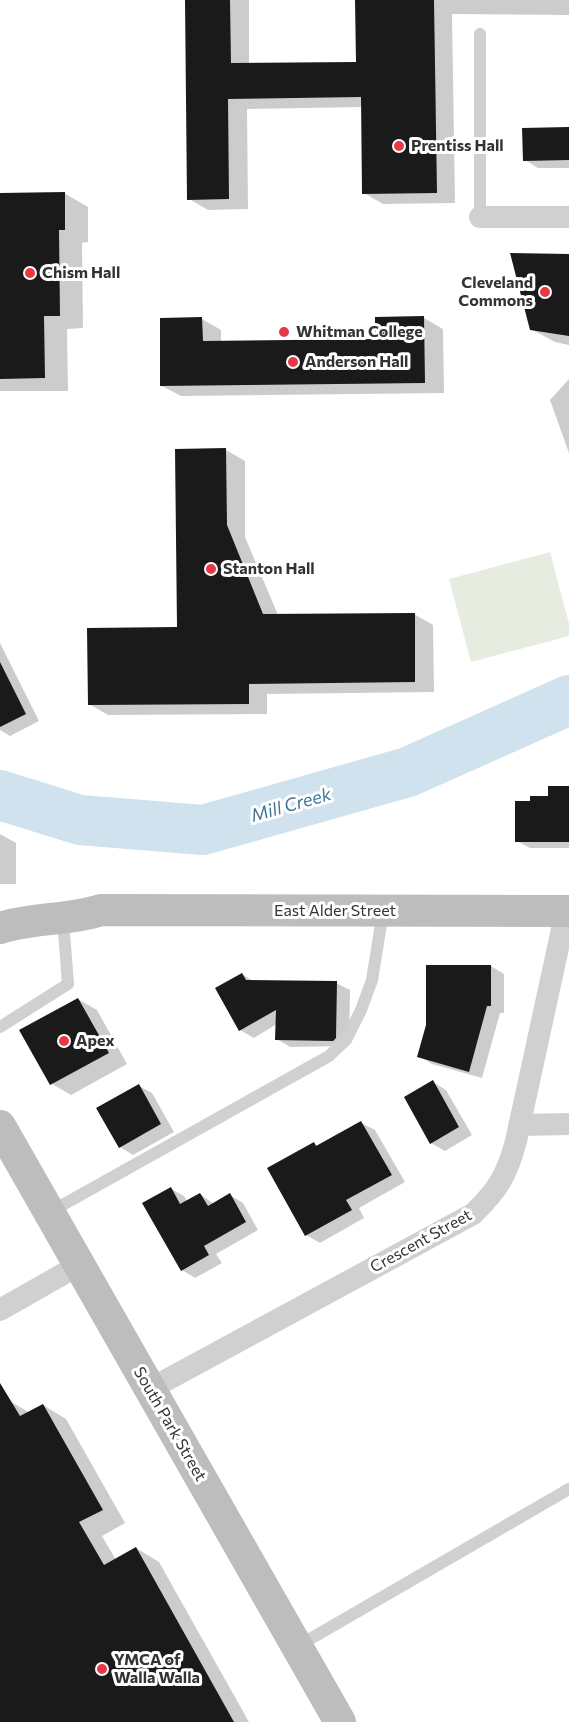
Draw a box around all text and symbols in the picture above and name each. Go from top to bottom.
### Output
place label: Prentiss Hall [411,136,504,156]
marker: Prentiss Hall [392,139,406,153]
place label: Chism Hall [42,263,120,283]
marker: Chism Hall [23,266,37,280]
place label: Cleveland Commons [458,273,533,311]
marker: Cleveland Commons [538,285,552,299]
place label: Whitman College [296,322,423,342]
marker: Whitman College [277,325,291,339]
place label: Anderson Hall [305,352,408,372]
marker: Anderson Hall [286,355,300,369]
place label: Stanton Hall [223,559,315,579]
marker: Stanton Hall [204,562,218,576]
water label: Mill Creek [248,783,334,827]
street label: East Alder Street [274,901,396,921]
place label: Apex [76,1031,114,1051]
marker: Apex [57,1034,71,1048]
street label: Crescent Street [367,1205,475,1277]
street label: South Park Street [130,1364,210,1484]
place label: YMCA of Walla Walla [114,1650,200,1688]
marker: YMCA of Walla Walla [95,1662,109,1676]

